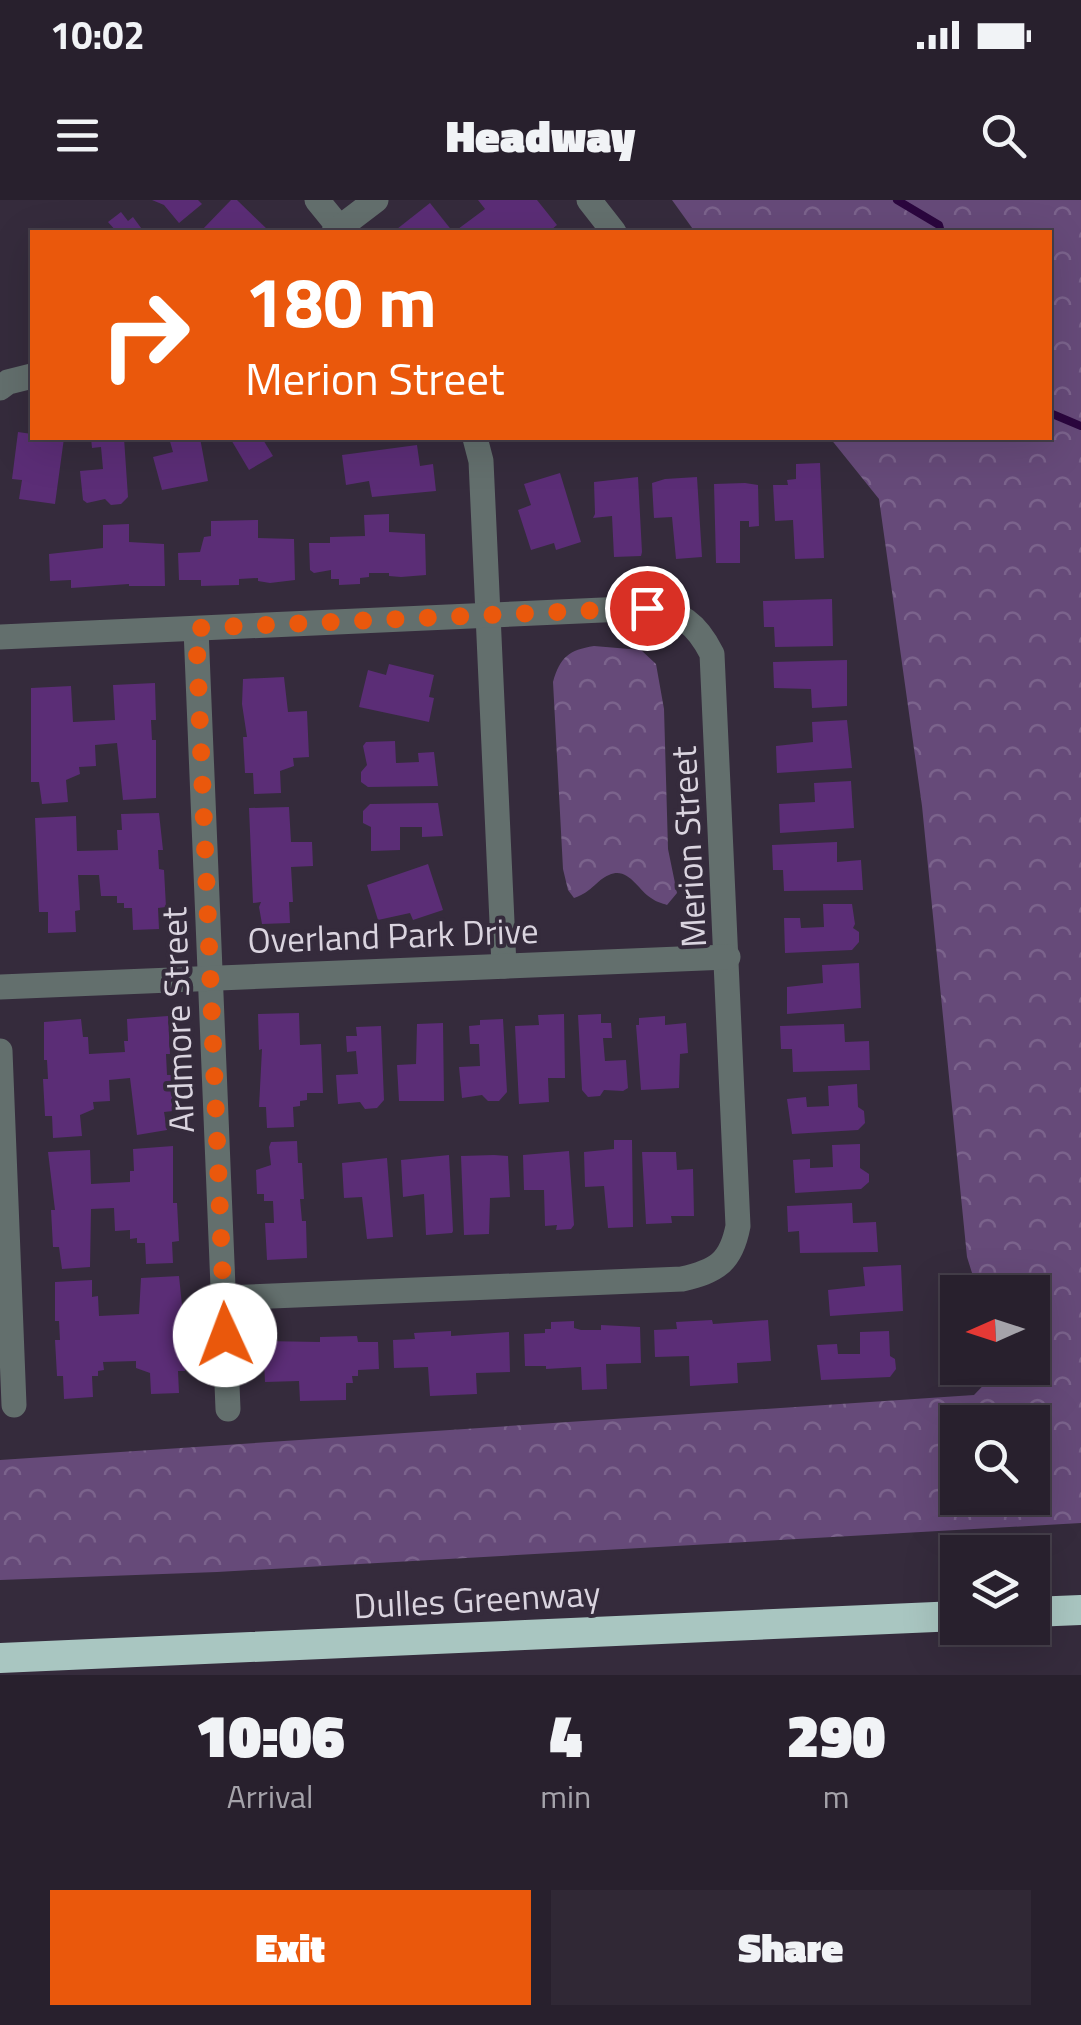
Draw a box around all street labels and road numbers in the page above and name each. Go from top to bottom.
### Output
street label: Merion Street [656,745,720,949]
street label: Overland Park Drive [247,903,539,967]
street label: Ardmore Street [146,906,208,1134]
street label: Dulles Greenway [352,1566,602,1632]

